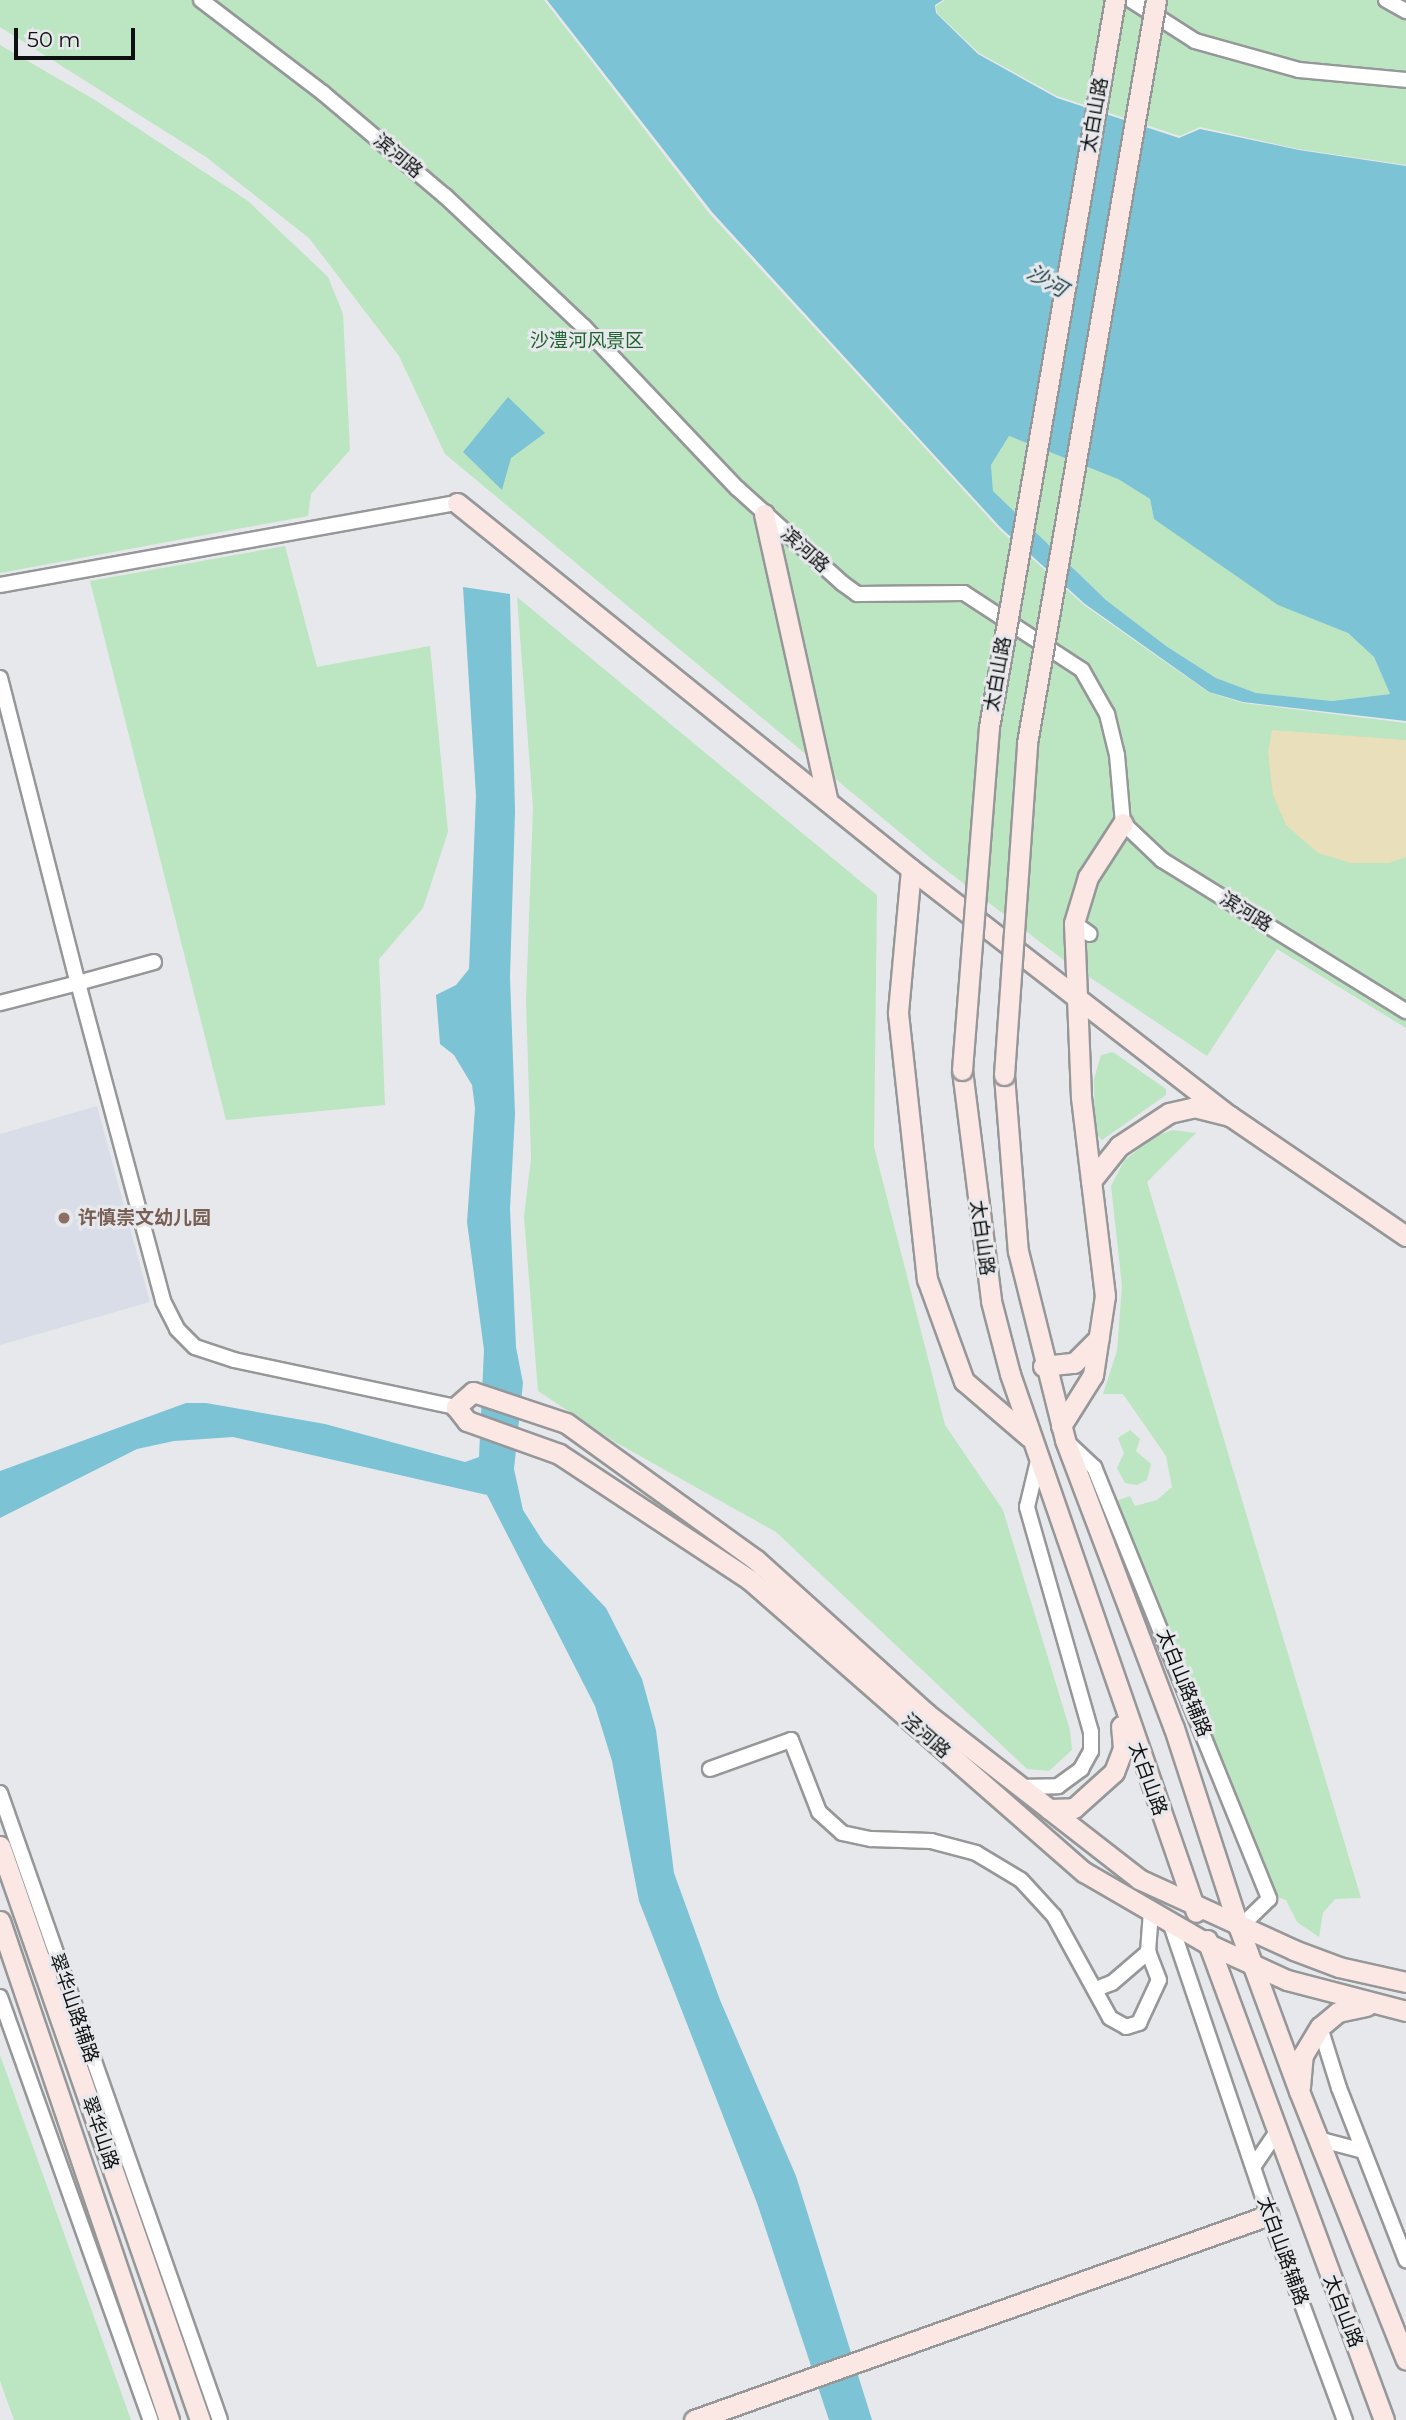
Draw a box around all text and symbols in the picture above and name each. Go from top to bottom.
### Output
scale bar [18,14,138,58]
text: 50 m [27,27,81,52]
street label: 太白山路 [1077,76,1113,154]
street label: 滨河路 [369,129,427,183]
water label: 沙河 [1023,260,1071,302]
park label: 沙澧河风景区 [530,330,644,352]
street label: 滨河路 [776,522,834,578]
street label: 太白山路 [980,635,1016,713]
street label: 滨河路 [1216,887,1276,937]
street label: 太白山路 [965,1199,999,1277]
place label: 许慎崇文幼儿园 [78,1207,211,1229]
marker: 许慎崇文幼儿园 [56,1210,72,1226]
street label: 太白山路辅路 [1152,1626,1216,1740]
street label: 泾河路 [897,1709,955,1763]
street label: 太白山路 [1124,1739,1172,1819]
street label: 翠华山路辅路 [45,1950,103,2066]
street label: 翠华山路 [77,2093,123,2173]
street label: 太白山路辅路 [1253,2194,1313,2308]
street label: 太白山路 [1319,2271,1367,2351]

